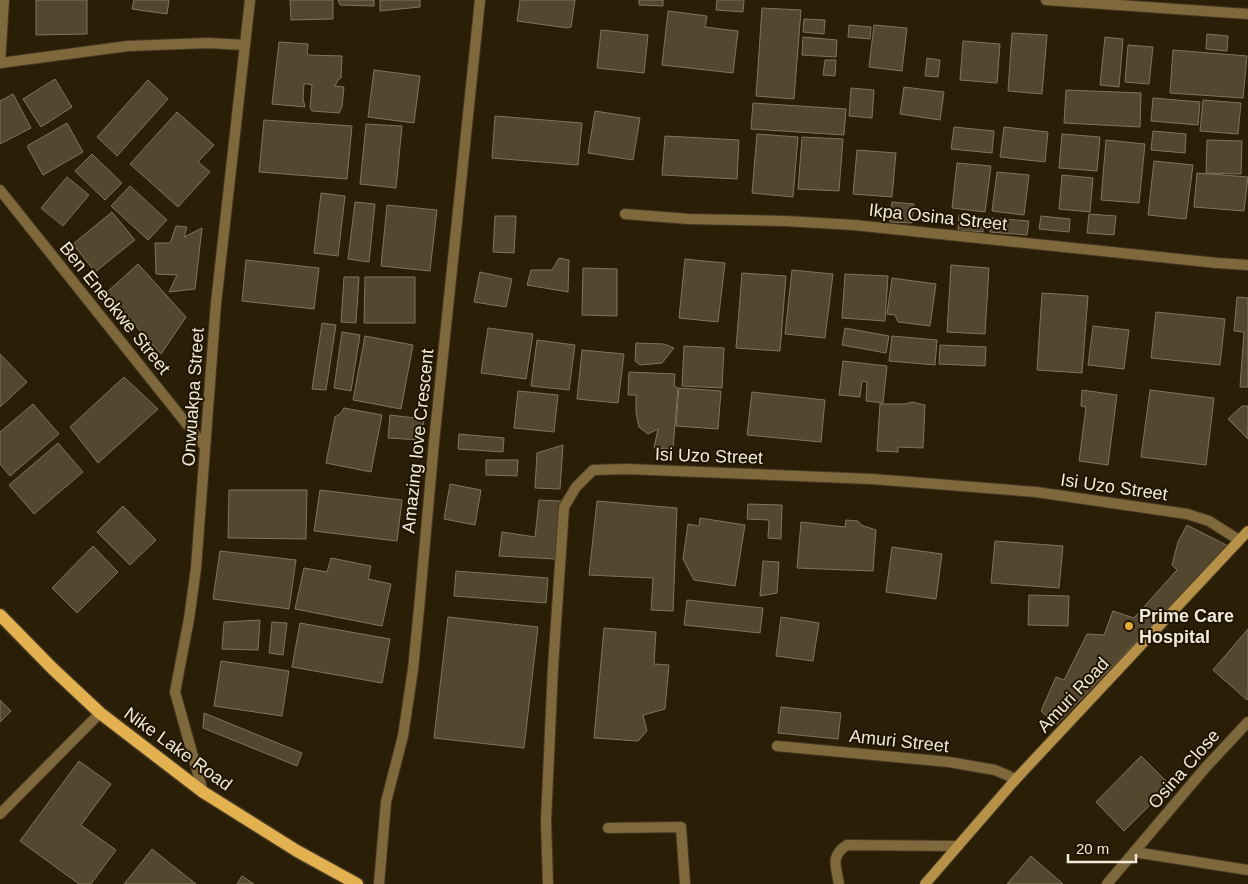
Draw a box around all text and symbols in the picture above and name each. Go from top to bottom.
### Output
street label: Ikpa Osina Street [868,200,1008,234]
street label: Ben Eneokwe Street [56,238,174,378]
street label: Onwuakpa Street [178,327,208,467]
street label: Amazing love Crescent [398,348,438,534]
street label: Isi Uzo Street [655,444,763,468]
street label: Isi Uzo Street [1059,470,1169,504]
place label: Prime Care Hospital [1139,606,1234,647]
marker: Prime Care Hospital [1123,620,1135,632]
street label: Amuri Road [1033,653,1113,737]
street label: Nike Lake Road [120,703,236,795]
street label: Osina Close [1144,725,1224,813]
street label: Amuri Street [848,726,950,756]
scale bar [1068,832,1136,864]
text: 20 m [1076,840,1109,857]

